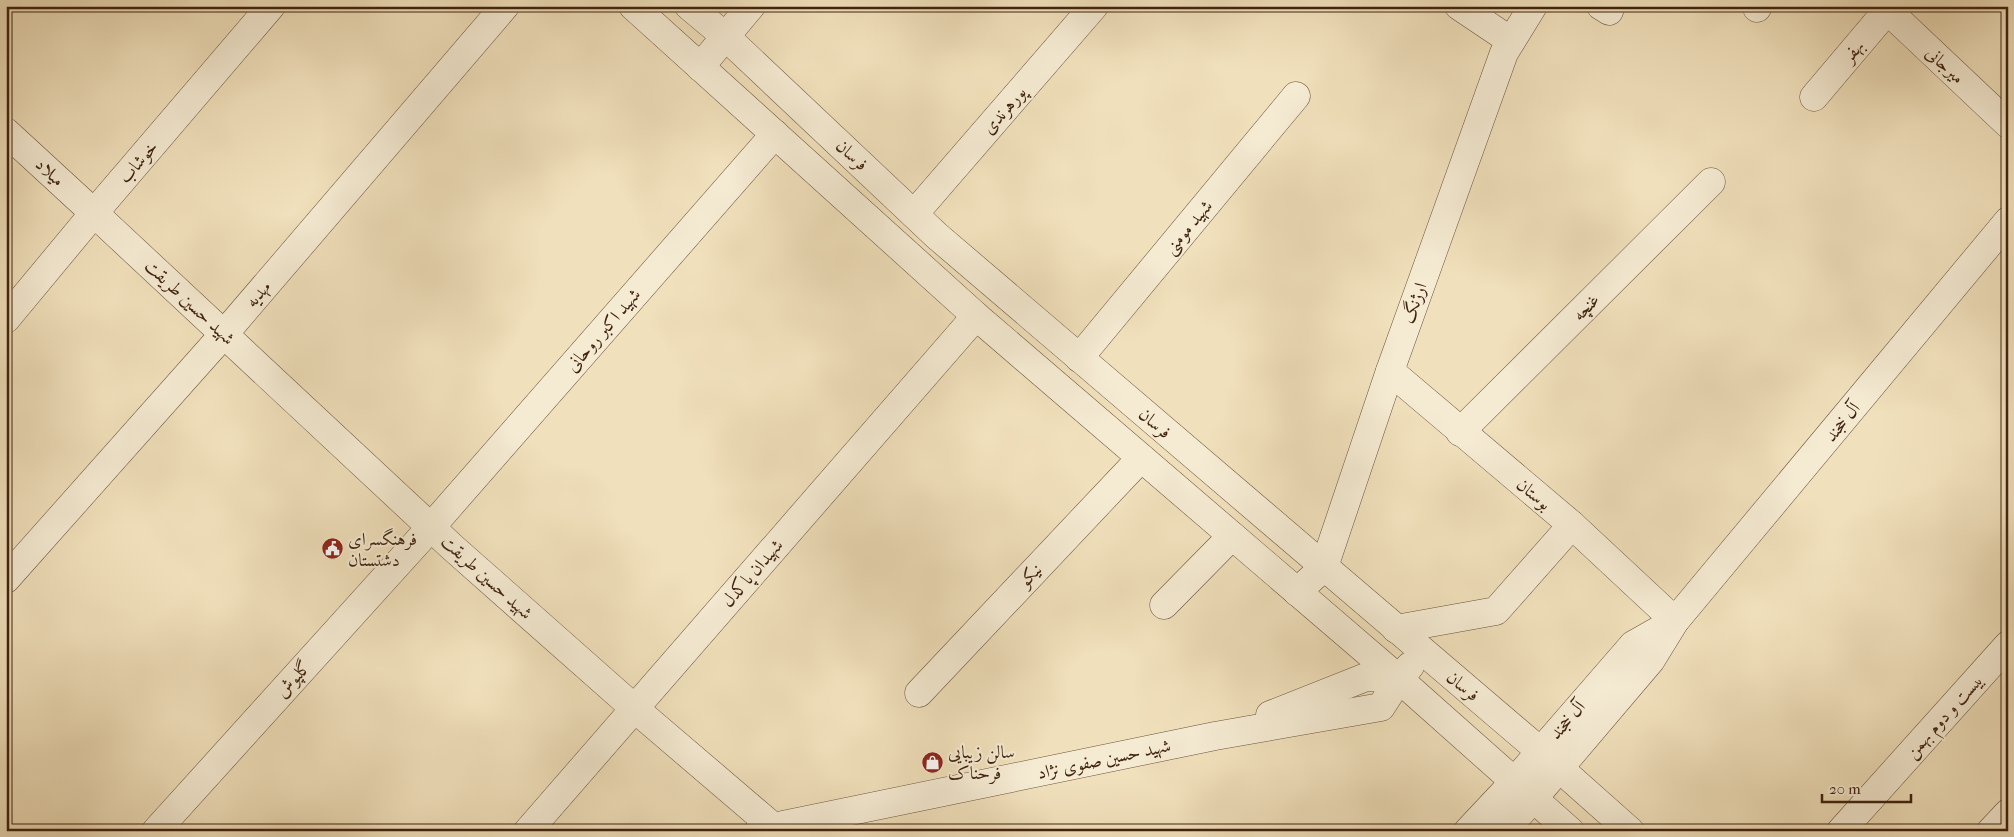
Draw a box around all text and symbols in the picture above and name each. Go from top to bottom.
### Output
street label: بهفر [1837,36,1869,69]
street label: میرجانی [1921,42,1968,88]
street label: پورهرندی [978,81,1033,140]
street label: فرسان [831,135,872,176]
street label: خوشاب [114,137,162,188]
street label: میلاد [31,154,68,191]
street label: شهید مومنی [1160,196,1219,260]
street label: شهید حسین طریقت [140,255,239,350]
street label: مهدیه [241,277,276,313]
street label: ارژنگ [1396,279,1432,327]
street label: شهید اکبر روحانی [562,284,646,377]
street label: غنچه [1569,290,1605,326]
street label: آل خجند [1820,397,1866,446]
street label: فرسان [1133,404,1175,444]
street label: بوستان [1512,474,1555,515]
place label: فرهنگسرای دشتستان [348,527,417,571]
street label: شهید حسین طریقت [436,531,537,625]
street label: شهیدان پاکدل [716,534,789,613]
public building icon: فرهنگسرای دشتستان [320,537,344,561]
street label: نیکو [1013,559,1046,593]
street label: گلپوش [271,656,316,703]
street label: فرسان [1441,667,1483,707]
street label: بیست و دوم بهمن [1901,670,1991,766]
street label: آل خجند [1545,695,1591,744]
street label: شهید حسین صفوی نژاد [1036,735,1173,785]
place label: سالن زیبایی فرحناک [948,742,1015,785]
shop icon: سالن زیبایی فرحناک [920,750,944,774]
scale bar [1822,772,1910,804]
text: 20 m [1829,780,1861,798]

